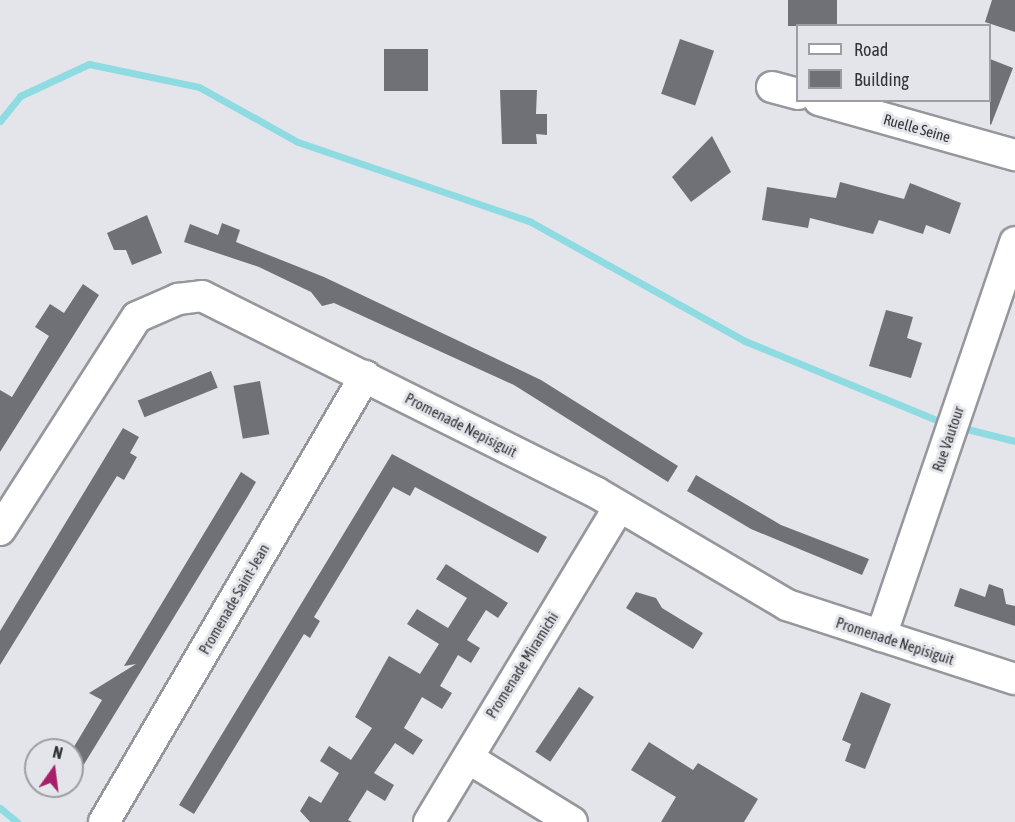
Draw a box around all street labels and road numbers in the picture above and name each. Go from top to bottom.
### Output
street label: Ruelle Seine [881,110,953,146]
street label: Promenade Nepisiguit [402,389,520,461]
street label: Rue Vautour [928,404,968,474]
street label: Promenade Saint-Jean [195,541,273,657]
street label: Promenade Miramichi [482,609,562,721]
street label: Promenade Nepisiguit [834,613,956,669]

